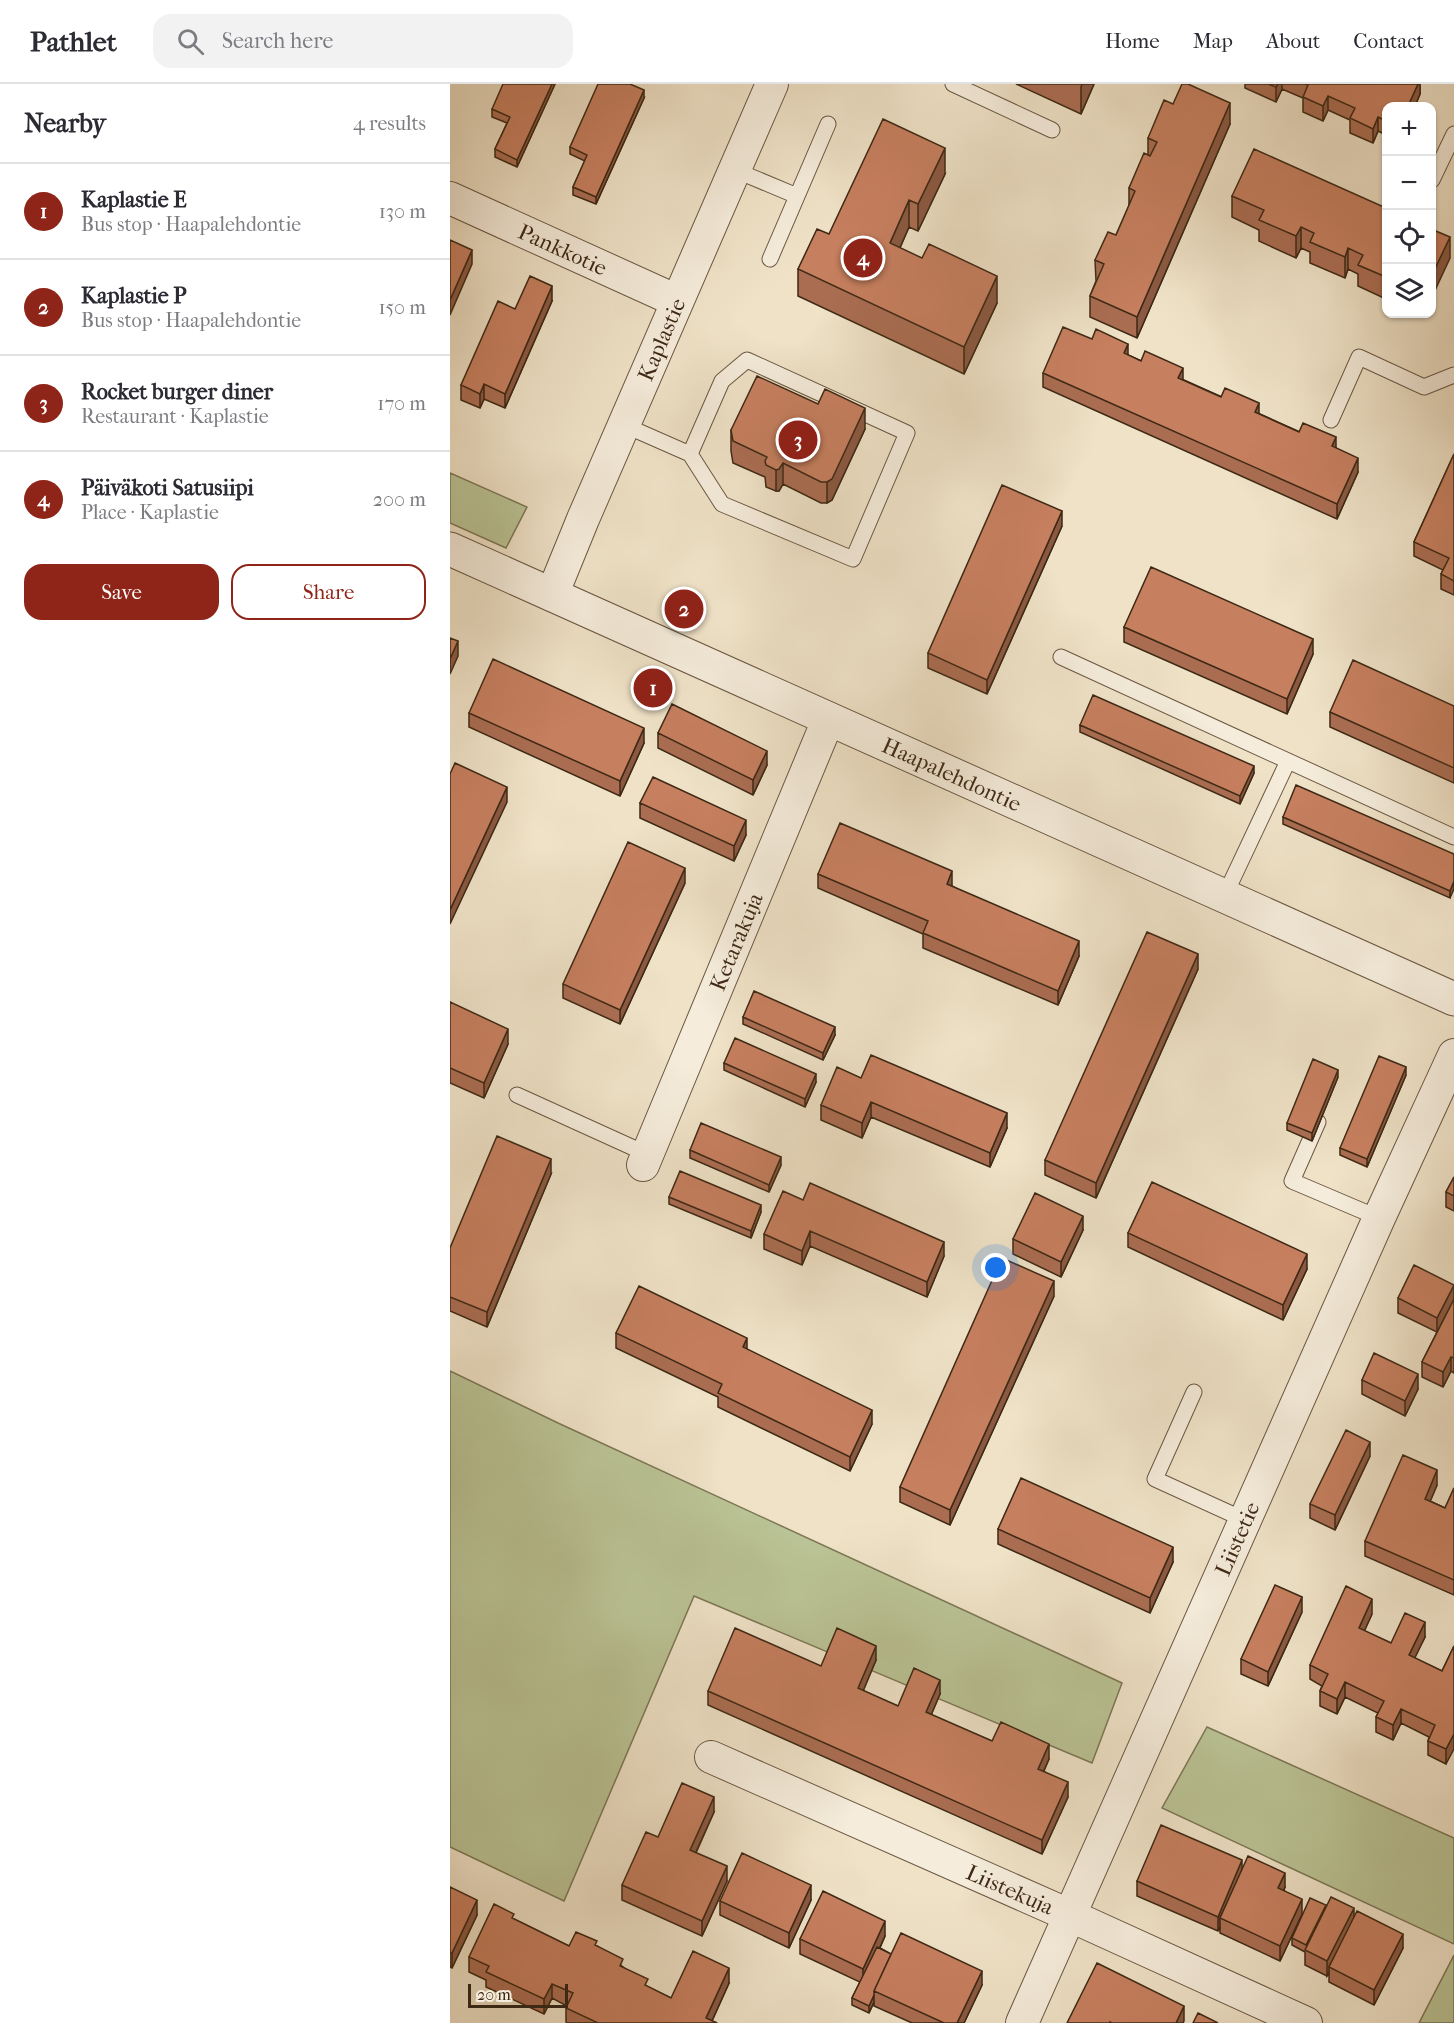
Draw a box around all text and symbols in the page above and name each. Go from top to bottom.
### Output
search box [153,14,573,68]
text: Pathlet [30,25,117,58]
icon: search [174,25,207,58]
text: Search here [222,28,333,54]
text: Home [1105,29,1160,53]
text: Map [1193,29,1233,53]
text: About [1266,29,1320,53]
text: Contact [1353,29,1424,53]
map controls [1382,102,1436,318]
button: + [1382,102,1436,156]
text: Nearby [24,108,106,139]
text: 4 results [353,112,426,135]
button: − [1382,156,1436,210]
text: Kaplastie E [81,187,187,213]
text: 1 [40,200,47,223]
text: 130 m [379,200,426,223]
button: locate [1382,210,1436,264]
text: Bus stop · Haapalehdontie [81,213,301,236]
street label: Pankkotie [514,219,611,282]
pin: 4 [844,236,882,280]
button: layers [1382,264,1436,318]
text: Kaplastie P [81,283,187,309]
street label: Kaplastie [633,294,691,385]
text: 2 [38,296,49,319]
text: 150 m [378,296,426,319]
text: Bus stop · Haapalehdontie [81,309,301,332]
text: Rocket burger diner [81,379,273,405]
text: 3 [39,392,48,415]
text: 170 m [377,392,426,415]
text: Restaurant · Kaplastie [81,405,269,428]
pin: 3 [778,418,818,462]
text: Päiväkoti Satusiipi [81,475,254,501]
text: 4 [38,488,49,511]
text: 200 m [373,488,426,511]
text: Place · Kaplastie [81,501,219,524]
button: Save [24,564,219,620]
button: Share [231,564,426,620]
pin: 2 [664,586,704,632]
pin: 1 [634,666,672,710]
street label: Haapalehdontie [878,732,1025,817]
street label: Ketarakuja [705,888,769,995]
your location [981,1253,1010,1282]
street label: Liistetie [1210,1498,1266,1580]
street label: Liistekuja [962,1859,1058,1921]
scale bar [468,1981,568,2008]
text: 20 m [477,1985,511,2004]

